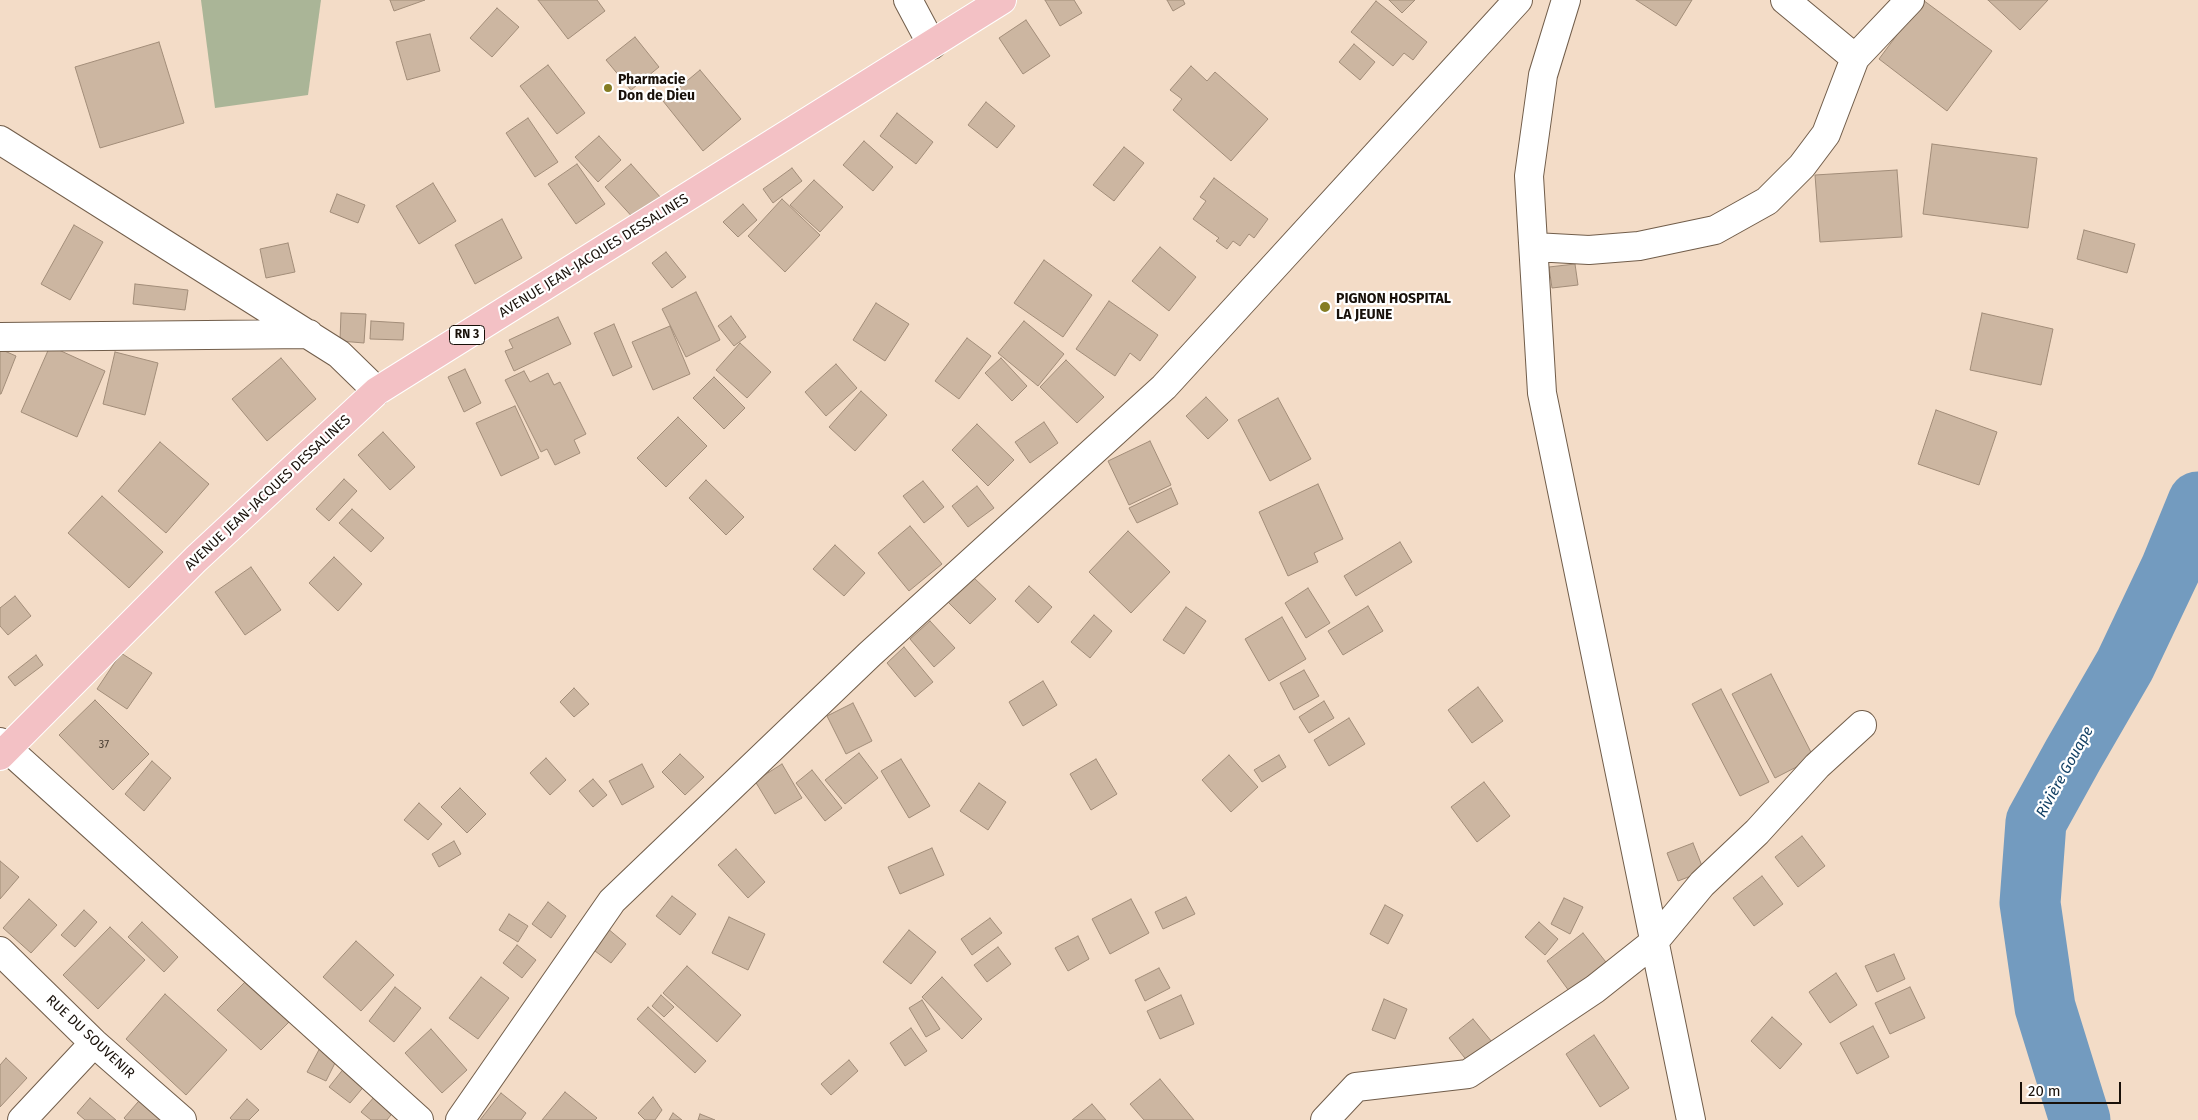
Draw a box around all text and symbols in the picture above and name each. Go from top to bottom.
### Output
place label: Pharmacie Don de Dieu [618,72,695,104]
marker: Pharmacie Don de Dieu [602,82,614,94]
street label: AVENUE JEAN-JACQUES DESSALINES [496,190,692,322]
place label: PIGNON HOSPITAL LA JEUNE [1336,291,1451,324]
marker: PIGNON HOSPITAL LA JEUNE [1318,300,1332,314]
road number: RN 3 [450,326,484,344]
street label: AVENUE JEAN-JACQUES DESSALINES [182,412,354,574]
water label: Rivière Gouape [2033,723,2097,821]
house number: 37 [99,738,109,752]
street label: RUE DU SOUVENIR [42,992,138,1082]
scale bar [2023,1072,2124,1104]
text: 20 m [2028,1082,2061,1100]

